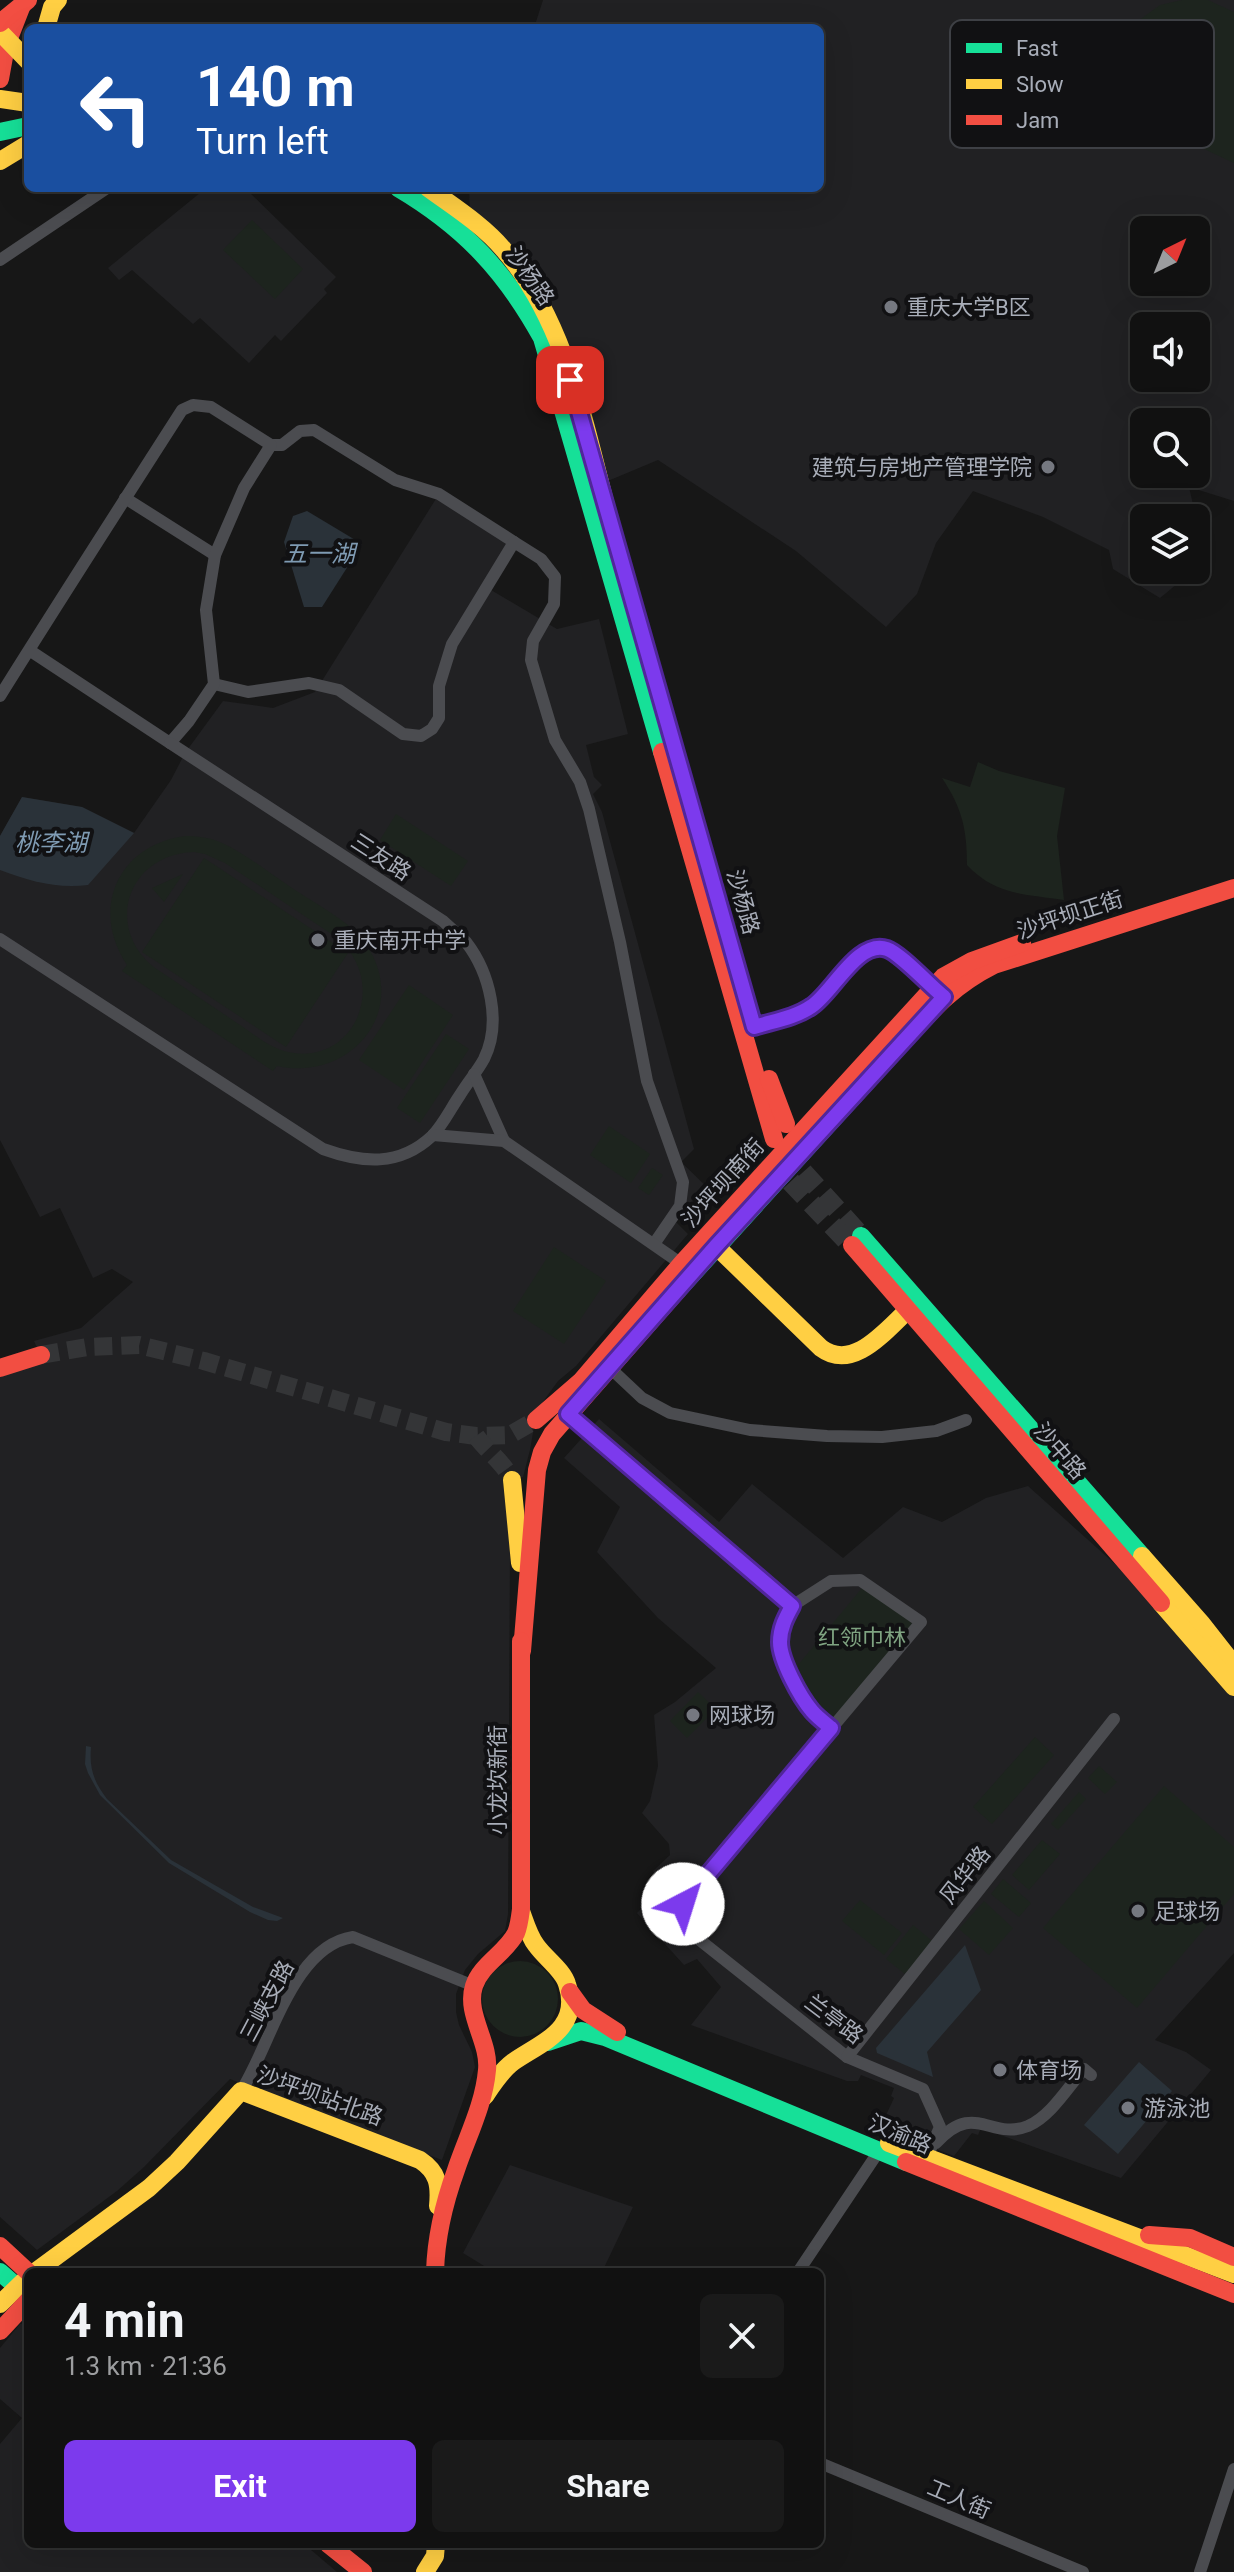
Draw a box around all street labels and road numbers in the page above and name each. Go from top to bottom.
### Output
street label: 沙杨路 [501,242,559,310]
street label: 三友路 [347,829,415,885]
street label: 沙杨路 [722,867,764,937]
street label: 沙坪坝正街 [1014,886,1126,944]
street label: 沙坪坝南街 [677,1134,769,1232]
street label: 沙中路 [1029,1418,1091,1484]
street label: 小龙坎新街 [485,1725,510,1835]
street label: 风华路 [935,1841,995,1909]
street label: 三峡支路 [235,1956,299,2046]
street label: 兰亭路 [800,1989,868,2049]
street label: 沙坪坝站北路 [254,2062,386,2130]
street label: 汉渝路 [865,2110,935,2158]
street label: 工人街 [924,2475,994,2523]

